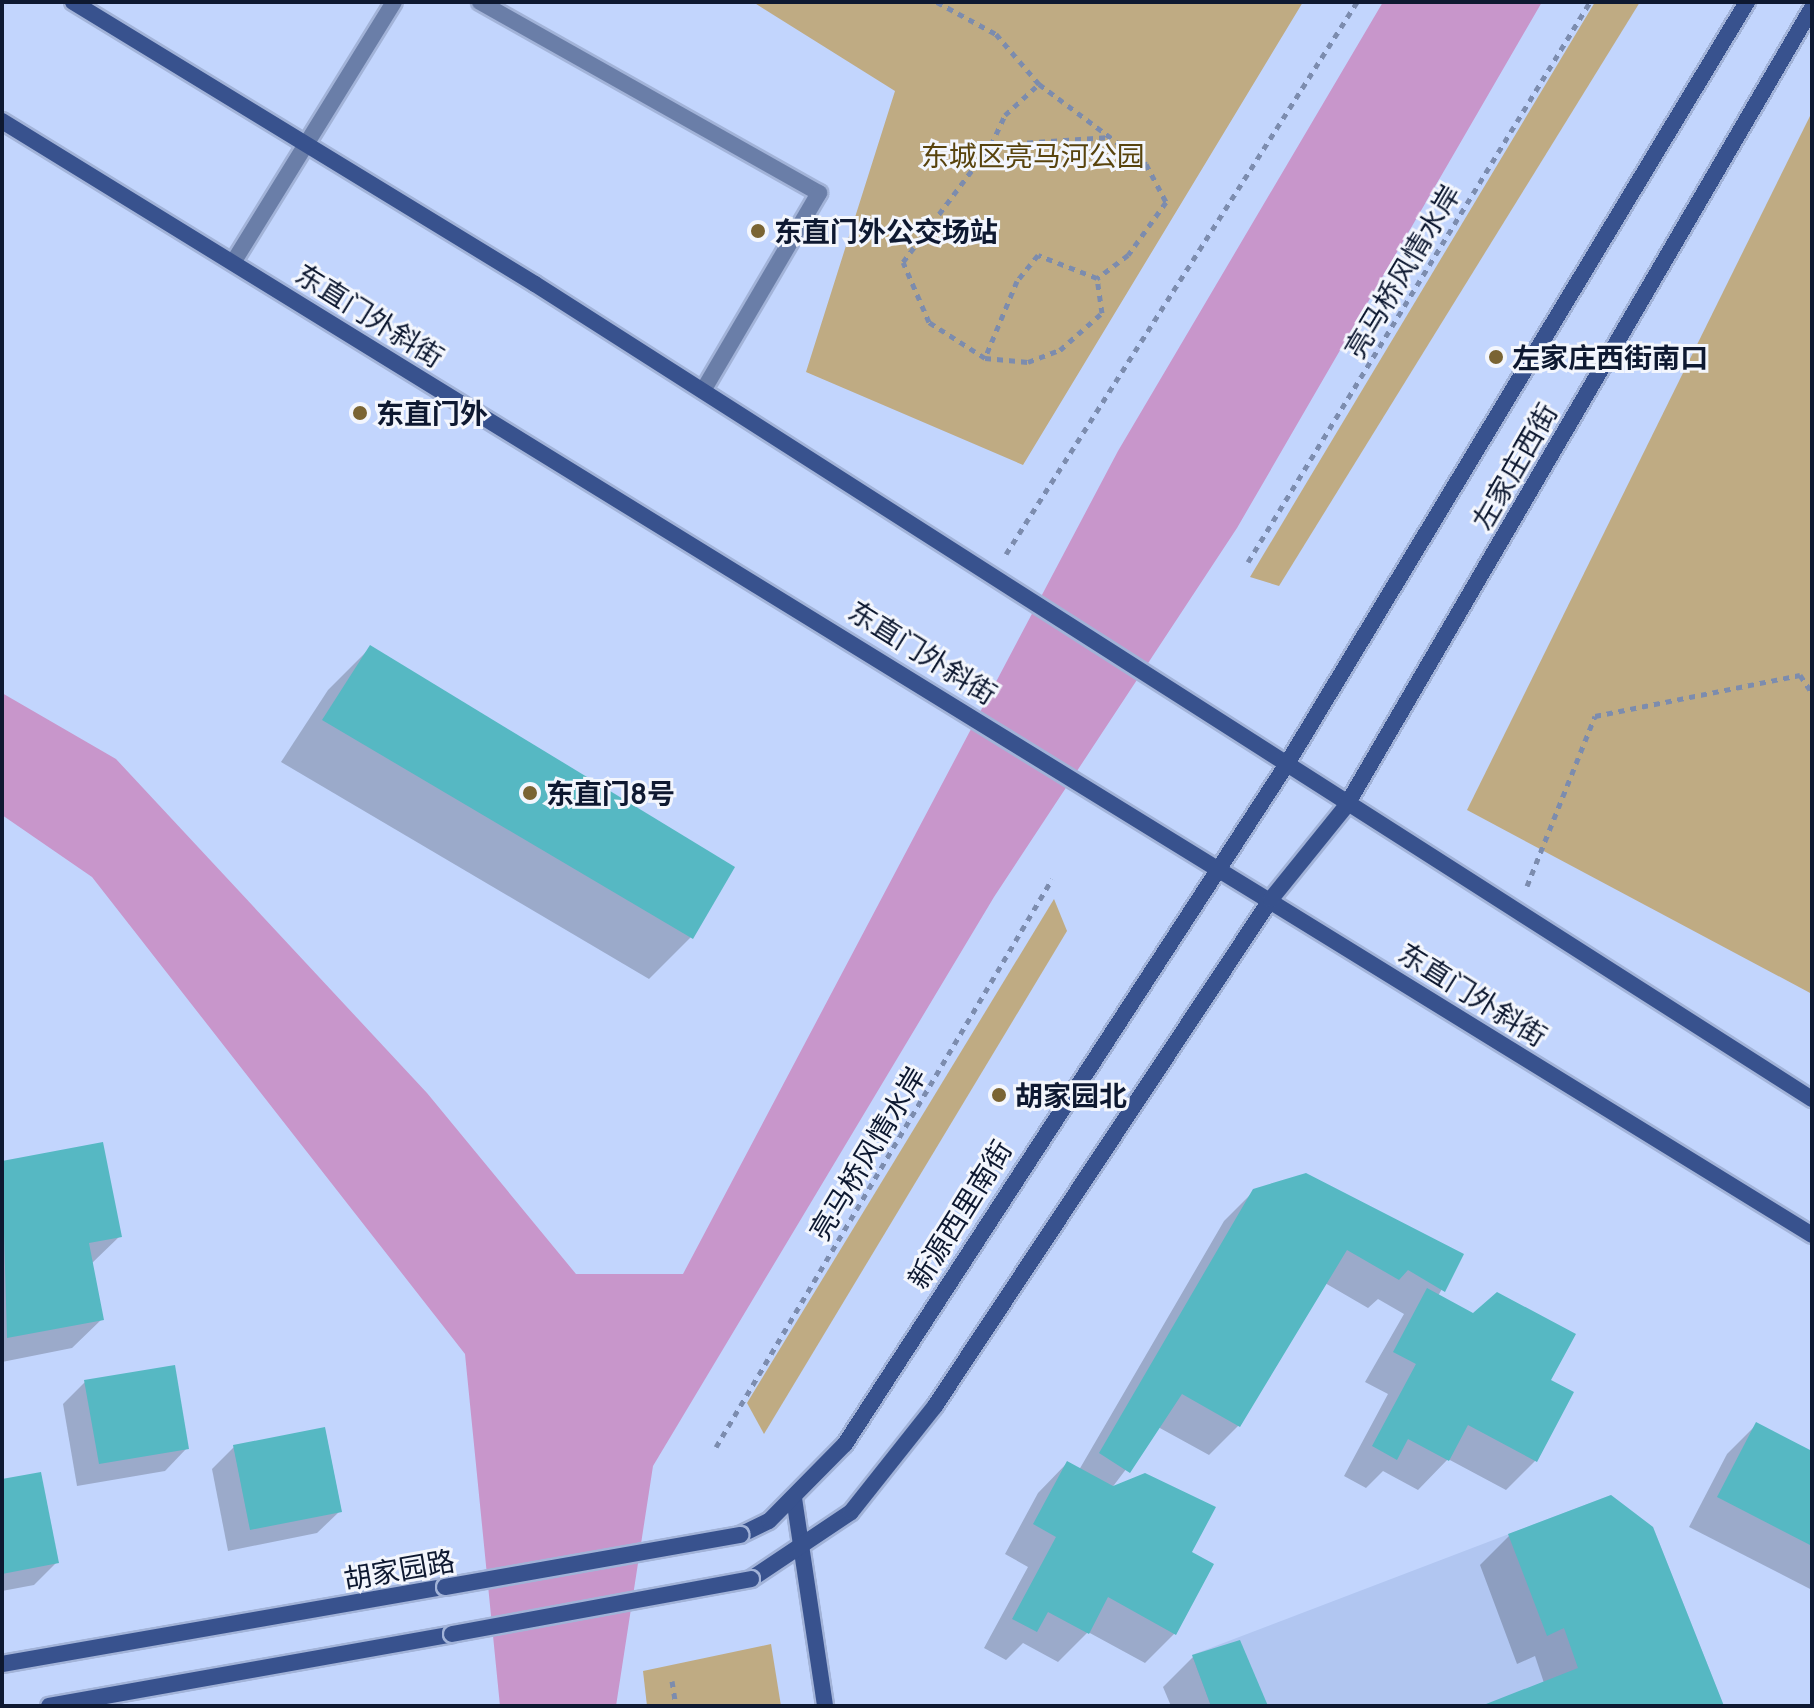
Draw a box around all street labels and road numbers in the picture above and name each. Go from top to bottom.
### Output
street label: 亮马桥风情水岸 [1337,178,1467,364]
street label: 东直门外斜街 [290,256,450,374]
street label: 左家庄西街 [1464,397,1564,535]
street label: 东直门外斜街 [843,593,1003,711]
street label: 东直门外斜街 [1393,935,1553,1053]
street label: 亮马桥风情水岸 [802,1060,932,1246]
street label: 新源西里南街 [900,1134,1018,1294]
street label: 胡家园路 [341,1543,457,1595]

